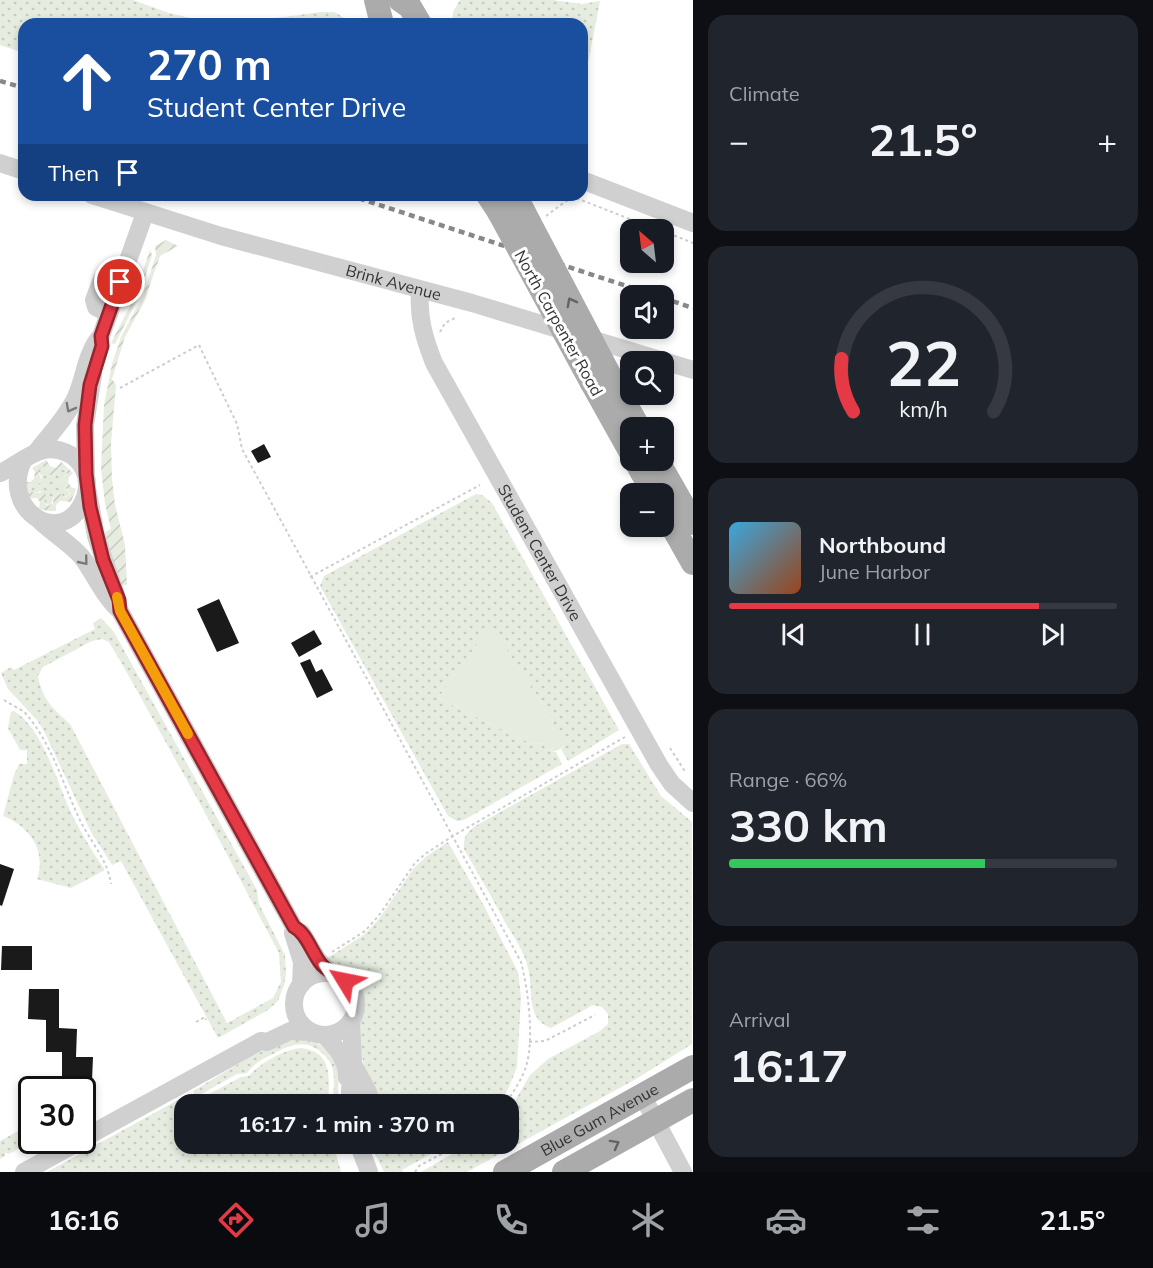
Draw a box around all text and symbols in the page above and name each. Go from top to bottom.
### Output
text: 270 m [147,38,272,91]
icon: ahead [48,42,126,120]
text: Climate [729,81,800,106]
text: Student Center Drive [147,90,406,124]
text: 21.5° [868,111,978,167]
text: − [729,120,749,161]
text: + [1097,120,1117,161]
icon: arrive [111,156,144,189]
text: Then [48,159,99,187]
north arrow [620,219,674,273]
map controls [620,219,674,537]
street label: North Carpenter Road [511,247,607,399]
pin [94,256,145,307]
street label: Brink Avenue [344,260,444,304]
icon: arrive [103,265,136,298]
button: sound [620,285,674,339]
one-way arrow [567,298,578,308]
text: 22 [886,323,960,402]
button: search [620,351,674,405]
text: km/h [899,395,947,422]
one-way arrow [66,402,77,412]
button: + [620,417,674,471]
street label: Student Center Drive [494,480,586,624]
button: − [620,483,674,537]
text: Northbound [819,531,946,559]
one-way arrow [76,554,87,565]
text: June Harbor [819,559,930,584]
icon: previous [777,618,810,651]
icon: pause [906,618,939,651]
icon: next [1036,618,1069,651]
text: Range · 66% [729,767,847,792]
text: 330 km [729,797,888,853]
position arrow [313,949,377,1013]
text: Arrival [729,1007,790,1032]
text: 16:17 [729,1037,848,1093]
speed limit sign: 30 [18,1076,96,1154]
street label: Blue Gum Avenue [537,1078,662,1160]
text: 16:17 · 1 min · 370 m [238,1110,455,1138]
one-way arrow [609,1140,619,1151]
icon: directions [215,1199,257,1241]
icon: music [352,1199,394,1241]
icon: phone [490,1199,532,1241]
icon: climate [627,1199,669,1241]
icon: car [765,1199,807,1241]
icon: filters [902,1199,944,1241]
text: 16:16 [48,1203,119,1237]
text: 21.5° [1040,1203,1105,1237]

